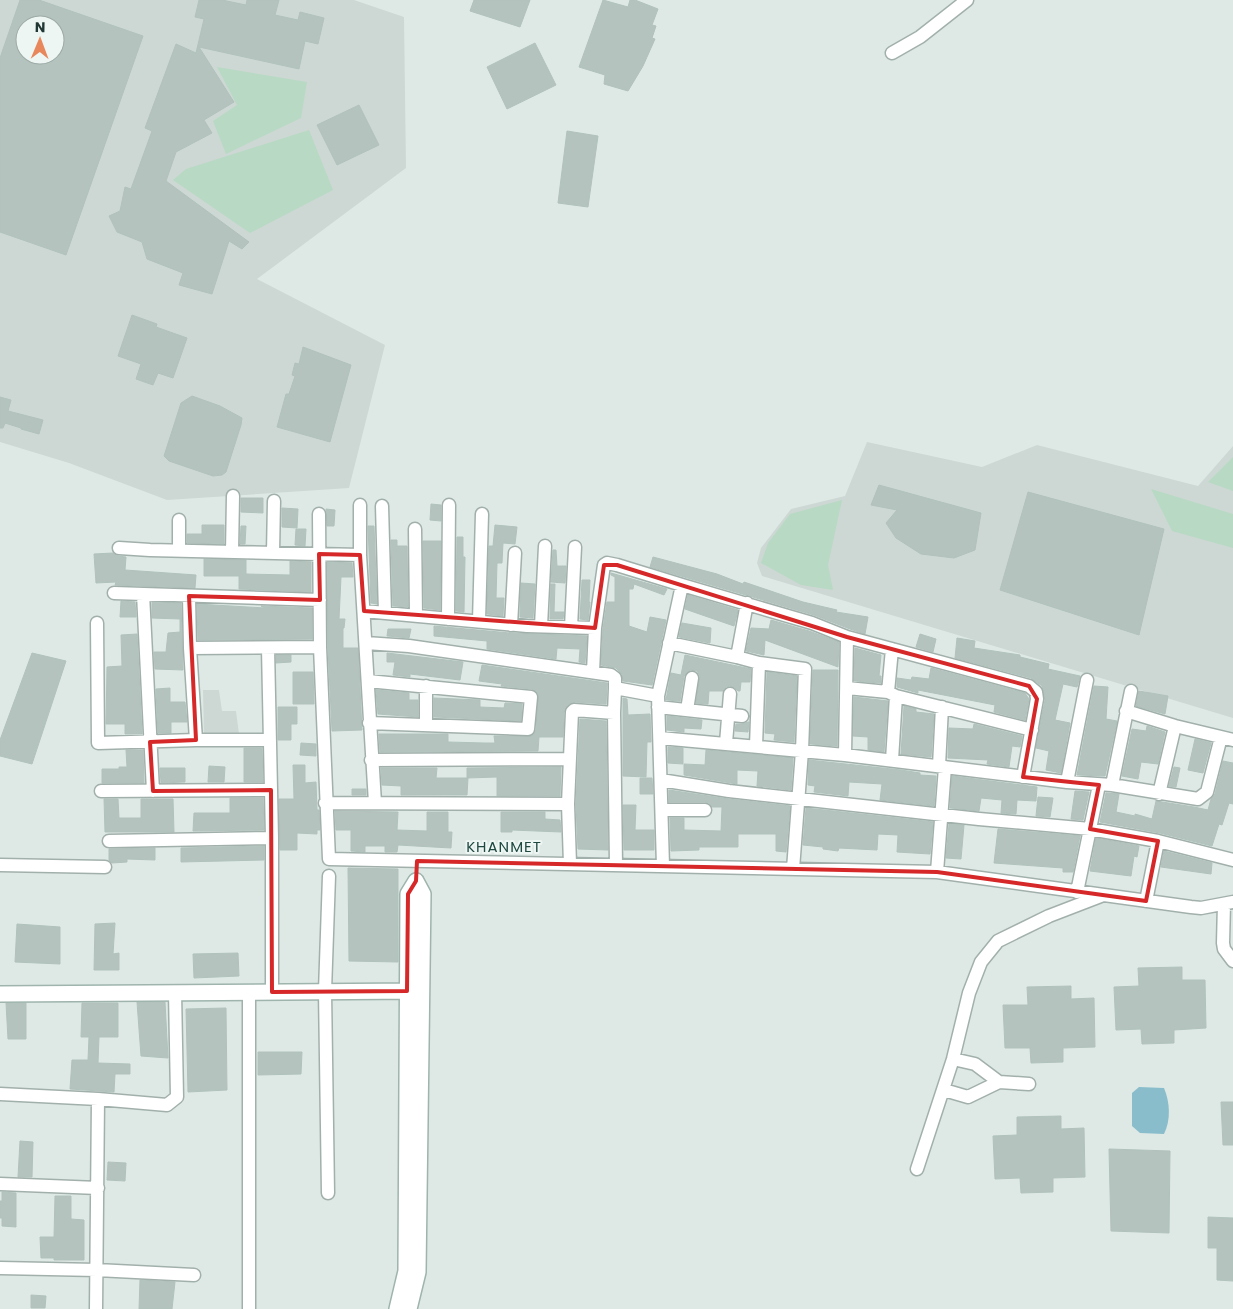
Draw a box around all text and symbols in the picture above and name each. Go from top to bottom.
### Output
north arrow [15,15,65,65]
text: N [35,17,46,37]
district label: KHANMET [466,836,542,857]

